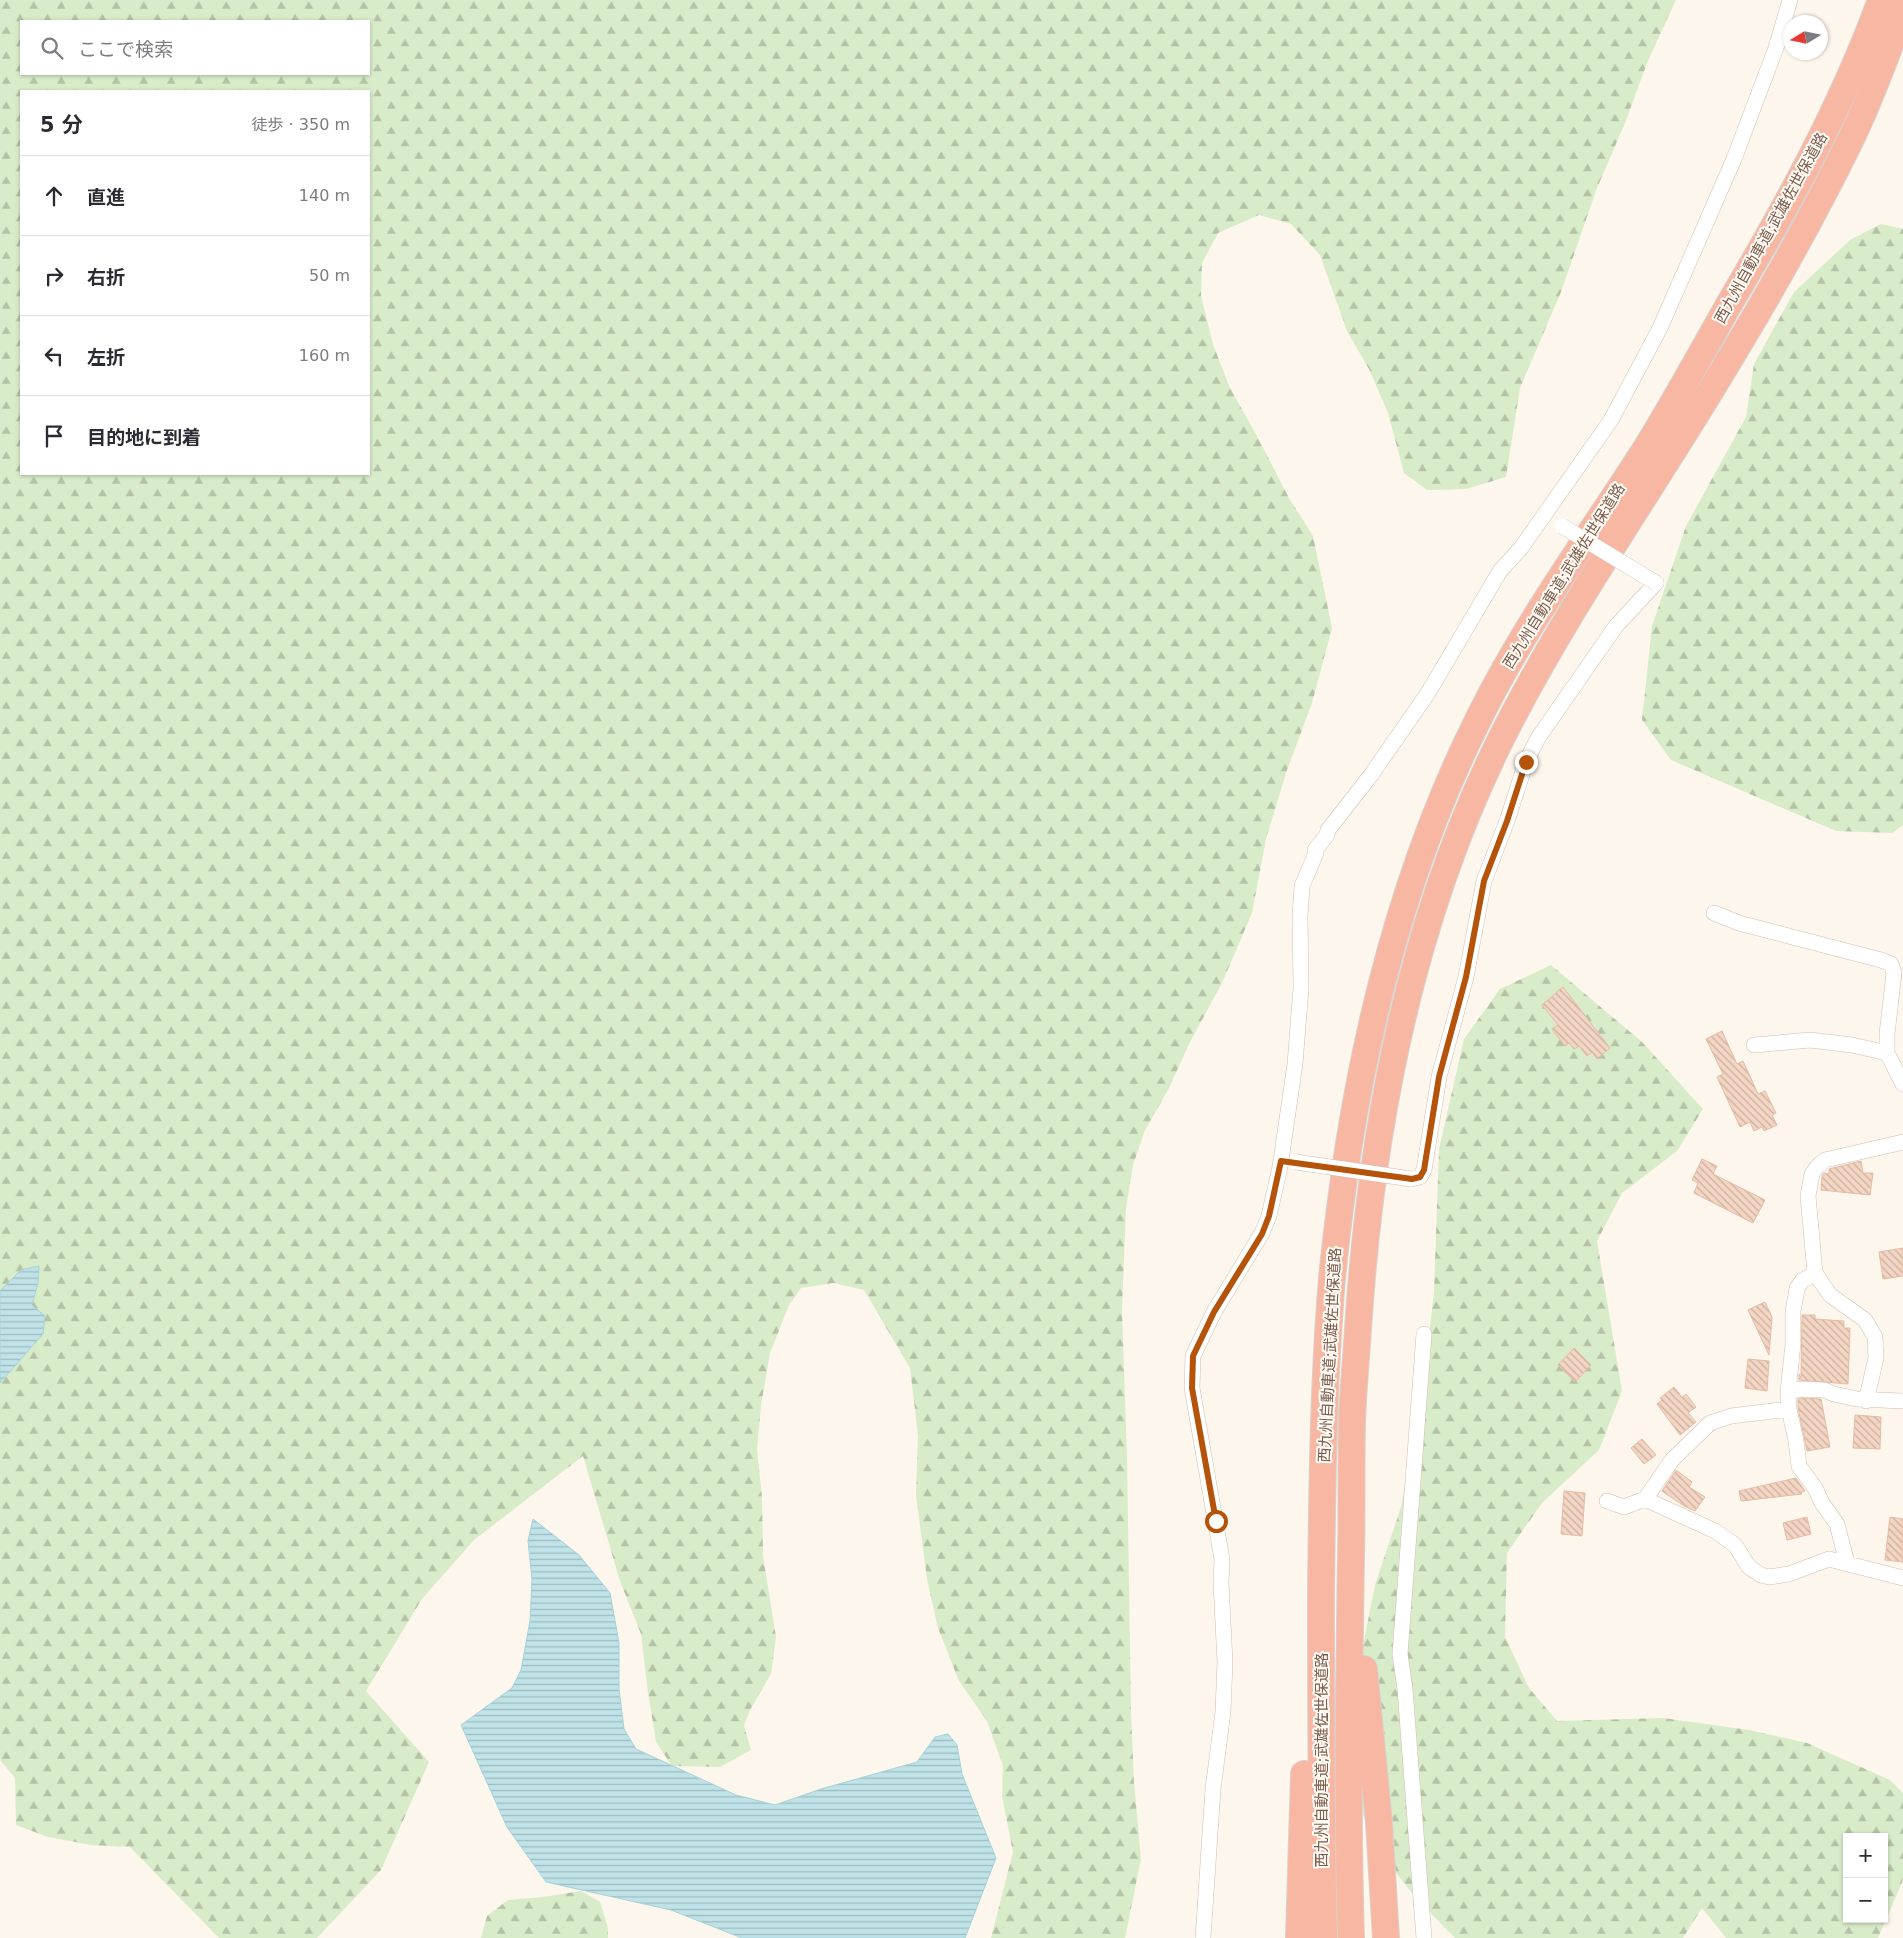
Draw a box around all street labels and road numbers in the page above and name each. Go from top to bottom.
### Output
street label: 西九州自動車道;武雄佐世保道路 [1711,130,1831,326]
street label: 西九州自動車道;武雄佐世保道路 [1499,480,1629,672]
street label: 西九州自動車道;武雄佐世保道路 [1315,1247,1345,1463]
street label: 西九州自動車道;武雄佐世保道路 [1313,1652,1331,1868]

